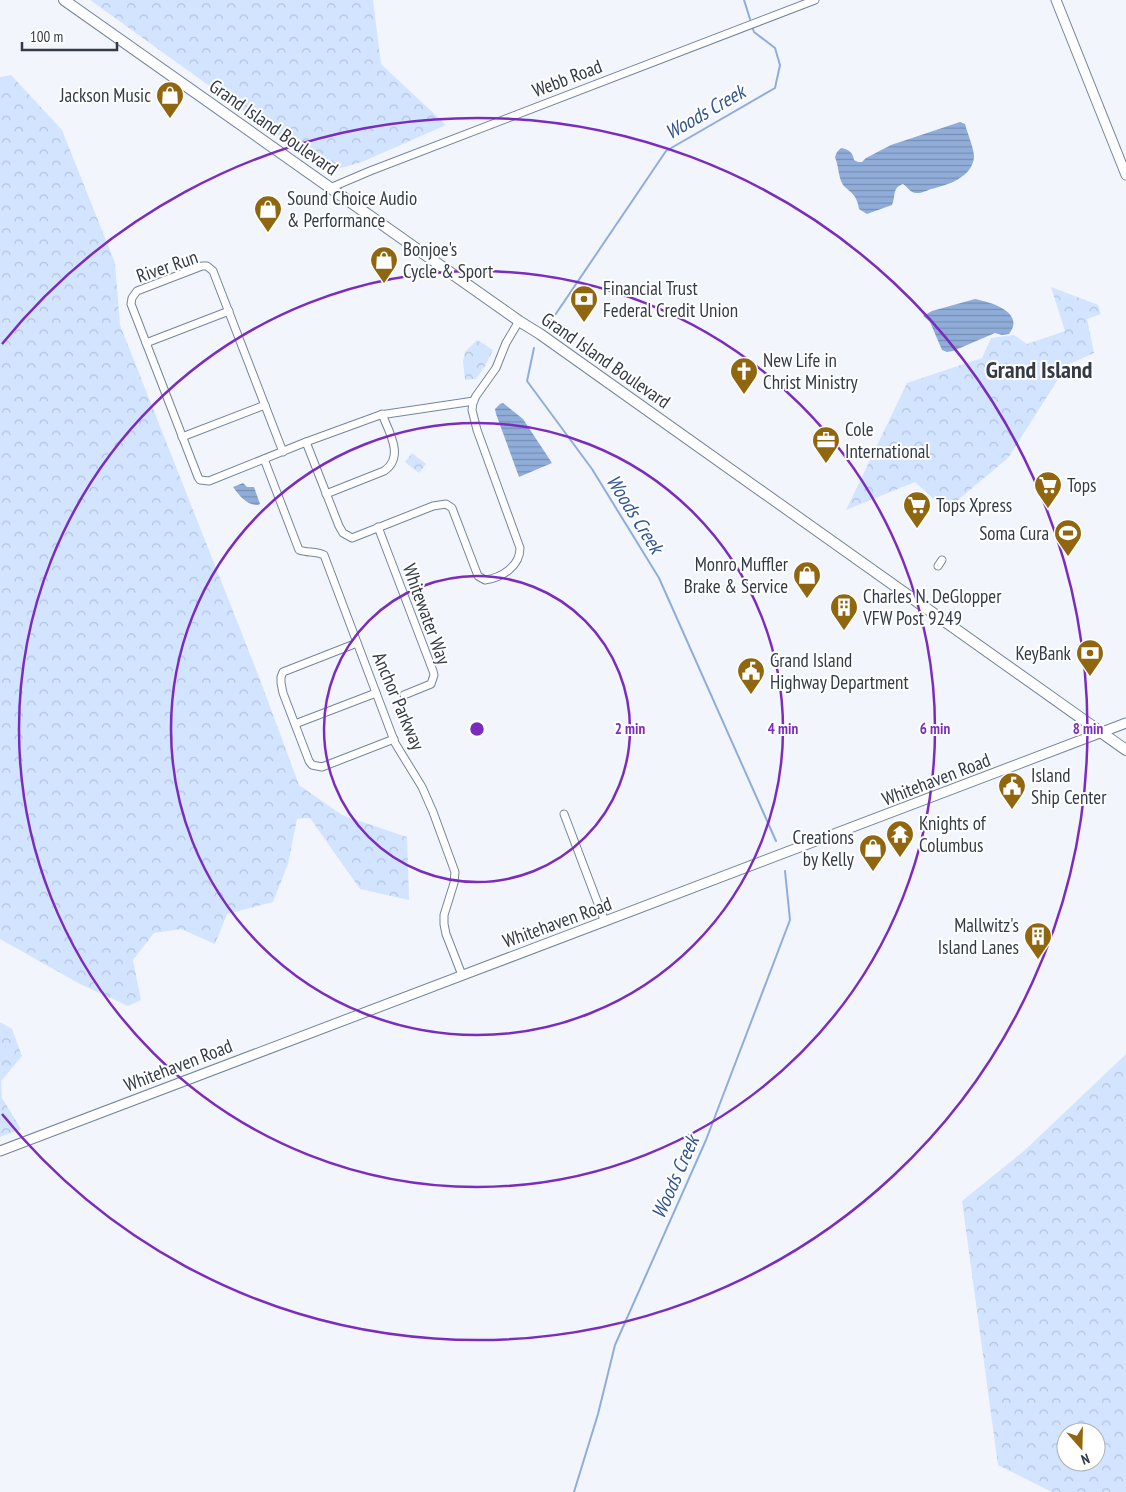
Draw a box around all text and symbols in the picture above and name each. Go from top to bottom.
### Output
scale bar [22,20,118,52]
text: 100 m [30,27,63,46]
street label: Webb Road [529,54,605,102]
street label: Grand Island Boulevard [205,74,343,180]
water label: Woods Creek [660,78,752,145]
shop icon: Jackson Music [155,80,185,119]
place label: Jackson Music [59,83,151,107]
place label: Sound Choice Audio & Performance [287,186,417,232]
shop icon: Sound Choice Audio & Performance [253,194,283,233]
place label: Bonjoe's Cycle & Sport [403,237,494,283]
street label: River Run [133,244,201,288]
shop icon: Bonjoe's Cycle & Sport [369,245,399,284]
place label: Financial Trust Federal Credit Union [603,276,738,322]
bank icon: Financial Trust Federal Credit Union [569,284,599,323]
street label: Grand Island Boulevard [537,307,675,413]
place label: New Life in Christ Ministry [763,348,859,394]
district label: Grand Island [986,354,1092,385]
church icon: New Life in Christ Ministry [729,356,759,395]
place label: Cole International [845,417,930,463]
office icon: Cole International [811,425,841,464]
water label: Woods Creek [601,470,671,560]
supermarket icon: Tops [1033,470,1063,509]
place label: Tops [1067,473,1096,497]
supermarket icon: Tops Xpress [902,490,932,529]
place label: Tops Xpress [936,493,1012,517]
sports icon: Soma Cura [1053,518,1083,557]
place label: Soma Cura [979,521,1049,545]
place label: Monro Muffler Brake & Service [684,552,789,598]
street label: Whitewater Way [398,560,457,668]
shop icon: Monro Muffler Brake & Service [792,560,822,599]
place label: Charles N. DeGlopper VFW Post 9249 [862,584,1002,630]
building icon: Charles N. DeGlopper VFW Post 9249 [829,592,859,631]
bank icon: KeyBank [1075,638,1105,677]
place label: KeyBank [1015,641,1072,665]
street label: Anchor Parkway [368,648,431,754]
place label: Grand Island Highway Department [770,648,909,694]
public building icon: Grand Island Highway Department [736,656,766,695]
text: 2 min [615,719,645,738]
text: 4 min [768,719,798,738]
text: 6 min [920,719,950,738]
text: 8 min [1073,719,1103,738]
centre of rings [468,720,486,738]
street label: Whitehaven Road [878,747,994,811]
place label: Island Ship Center [1031,763,1107,809]
public building icon: Island Ship Center [997,771,1027,810]
place label: Knights of Columbus [919,811,987,857]
temple icon: Knights of Columbus [885,819,915,858]
place label: Creations by Kelly [793,825,855,871]
shop icon: Creations by Kelly [858,833,888,872]
street label: Whitehaven Road [499,891,615,953]
place label: Mallwitz's Island Lanes [938,913,1019,959]
building icon: Mallwitz's Island Lanes [1023,921,1053,960]
street label: Whitehaven Road [120,1033,236,1097]
water label: Woods Creek [645,1129,706,1223]
north arrow [1056,1422,1106,1472]
text: N [1079,1449,1092,1469]

